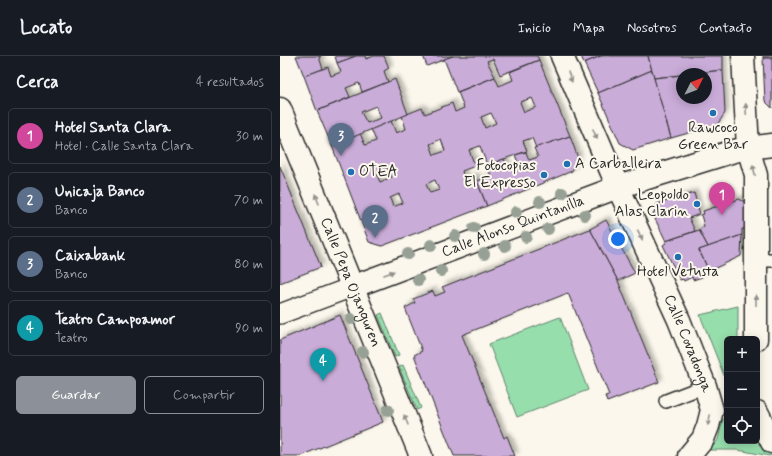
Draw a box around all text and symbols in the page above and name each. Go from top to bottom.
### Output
text: Locato [20,15,72,40]
text: Inicio [518,19,551,37]
text: Mapa [573,19,605,37]
text: Nosotros [627,19,677,37]
text: Contacto [699,19,752,37]
north arrow [676,68,712,104]
text: Cerca [16,71,59,93]
one-way arrow [568,72,574,84]
text: 4 resultados [196,74,264,91]
one-way arrow [742,103,749,115]
marker: Rawcoco Green Bar [708,108,718,118]
text: Hotel Santa Clara [55,118,171,138]
place label: Rawcoco Green Bar [678,118,749,155]
pin: 3 [328,123,354,156]
text: 1 [27,128,33,145]
text: 30 m [236,128,263,145]
one-way arrow [592,129,598,141]
text: Hotel · Calle Santa Clara [55,138,193,155]
place label: A Carballeira [575,154,662,174]
place label: Fotocopias El Expresso [464,156,536,193]
marker: A Carballeira [562,159,572,169]
place label: OTEA [359,162,398,182]
one-way arrow [751,164,757,176]
marker: OTEA [346,167,356,177]
marker: Fotocopias El Expresso [539,170,549,180]
text: Unicaja Banco [55,182,145,202]
pin: 1 [709,182,735,215]
place label: Leopoldo Alas Clarin [615,185,689,222]
street label: Calle Alonso Quintanilla [439,190,587,262]
text: 2 [27,192,33,209]
text: 70 m [234,192,263,209]
one-way arrow [313,193,319,205]
marker: Leopoldo Alas Clarin [692,199,702,209]
text: Banco [55,202,88,219]
pin: 2 [362,205,388,238]
street label: Calle Pepa Ojanguren [315,214,386,350]
your location [608,229,628,249]
one-way arrow [637,229,643,241]
text: Caixabank [55,246,125,266]
marker: Hotel Vetusta [673,252,683,262]
text: 3 [27,256,33,273]
text: 80 m [234,256,263,273]
place label: Hotel Vetusta [637,262,719,282]
text: Banco [55,266,88,283]
one-way arrow [383,270,395,276]
street label: Calle Covadonga [659,291,717,396]
one-way arrow [752,294,759,306]
text: Teatro Campoamor [55,310,175,330]
text: 4 [26,320,34,337]
text: 90 m [235,320,263,337]
text: Teatro [55,330,88,347]
map controls [724,336,760,444]
button: + [724,336,760,372]
pin: 4 [310,348,336,381]
button: − [724,372,760,408]
button: Guardar [16,376,136,414]
button: Compartir [144,376,264,414]
button: locate [724,408,760,444]
one-way arrow [402,414,408,426]
one-way arrow [706,414,712,426]

